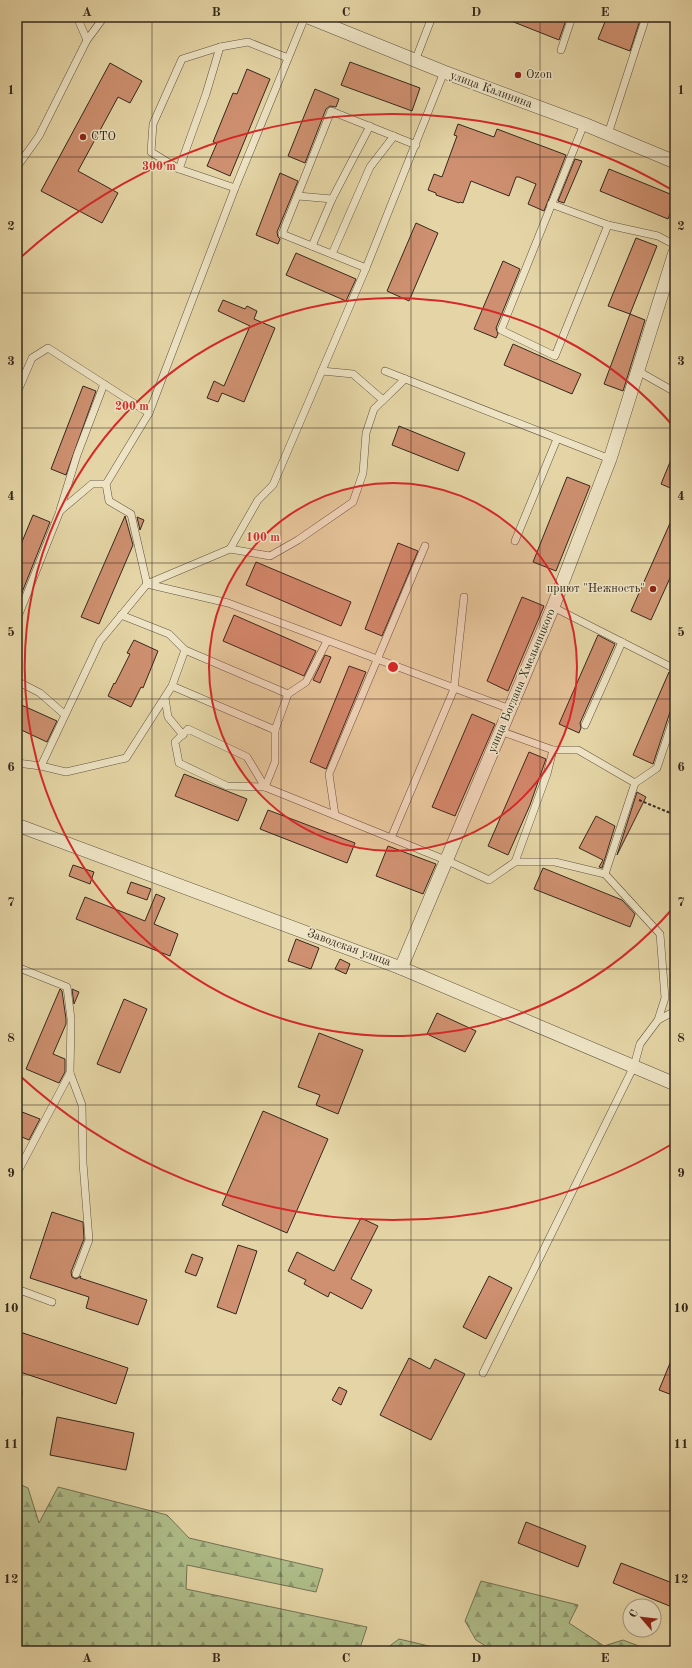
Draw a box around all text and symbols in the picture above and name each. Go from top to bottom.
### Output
text: A [82,6,92,19]
text: B [211,6,221,19]
text: C [342,6,350,19]
text: D [471,6,481,19]
text: E [601,6,610,19]
place label: Ozon [526,69,553,81]
street label: улица Калинина [448,70,534,110]
marker: Ozon [513,70,523,80]
text: 1 [7,84,15,97]
text: 1 [677,84,685,97]
place label: СТО [91,131,116,143]
marker: СТО [78,132,88,142]
text: 300 m [142,161,176,173]
text: 2 [7,220,15,233]
text: 2 [677,220,685,233]
text: 3 [7,355,15,368]
text: 3 [677,355,685,368]
text: 200 m [115,401,149,413]
text: 4 [7,490,15,503]
text: 4 [677,490,685,503]
text: 100 m [246,532,280,544]
place label: приют "Нежность" [547,583,645,595]
marker: приют "Нежность" [648,584,658,594]
street label: улица Богдана Хмельницкого [486,607,558,755]
text: 5 [7,626,15,639]
text: 5 [677,626,685,639]
centre of rings [386,660,400,674]
text: 6 [7,761,15,774]
text: 6 [677,761,685,774]
text: 7 [7,896,15,909]
text: 7 [677,896,685,909]
street label: Заводская улица [306,927,393,969]
text: 8 [7,1032,15,1045]
text: 8 [677,1032,685,1045]
text: 9 [7,1167,15,1180]
text: 9 [677,1167,685,1180]
text: 10 [3,1302,19,1315]
text: 10 [673,1302,689,1315]
text: 11 [3,1438,19,1451]
text: 11 [673,1438,689,1451]
text: 12 [3,1573,19,1586]
text: 12 [673,1573,689,1586]
north arrow [622,1598,662,1638]
text: С [628,1608,641,1620]
text: A [82,1652,92,1665]
text: B [211,1652,221,1665]
text: C [342,1652,350,1665]
text: D [471,1652,481,1665]
text: E [601,1652,610,1665]

